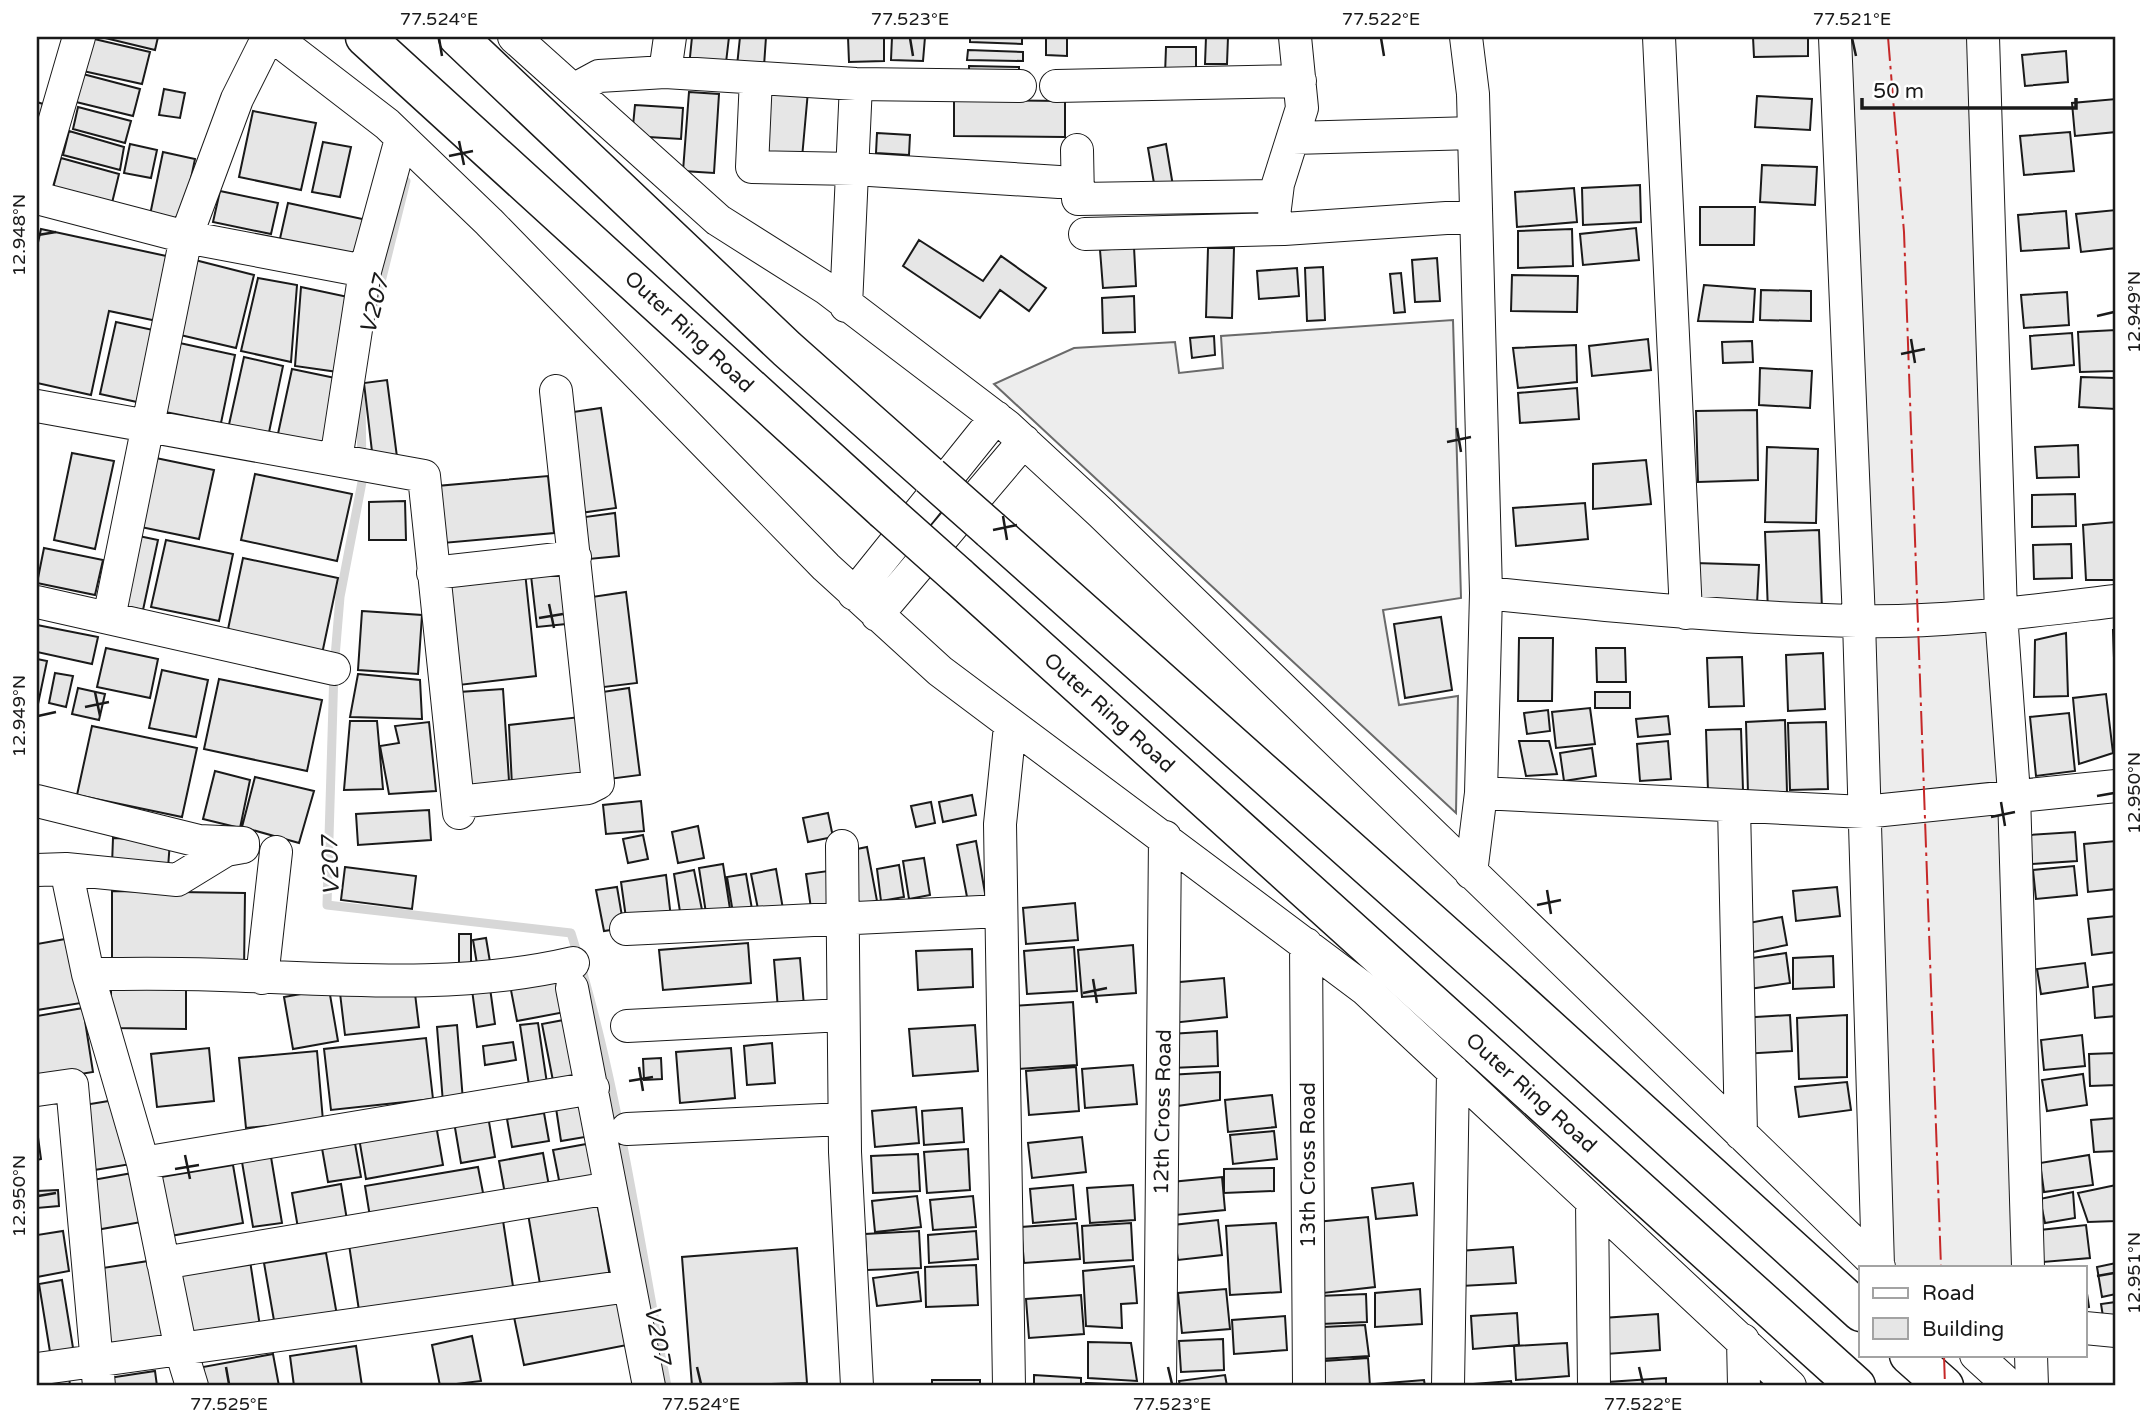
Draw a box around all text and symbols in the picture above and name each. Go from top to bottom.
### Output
text: 77.524°E [400,8,478,30]
text: 77.523°E [871,8,949,30]
text: 77.522°E [1342,8,1420,30]
text: 77.521°E [1813,8,1891,30]
scale bar [1862,66,2076,110]
text: 50 m [1873,79,1924,104]
text: 12.948°N [8,194,30,276]
street label: Outer Ring Road [619,266,759,398]
water label: V207 [354,270,396,337]
text: 12.949°N [2123,271,2145,353]
street label: Outer Ring Road [1038,648,1180,778]
text: 12.949°N [8,675,30,757]
text: 12.950°N [2123,752,2145,834]
water label: V207 [316,833,346,896]
street label: Outer Ring Road [1460,1028,1602,1158]
street label: 12th Cross Road [1149,1029,1177,1195]
street label: 13th Cross Road [1296,1082,1321,1248]
text: 12.950°N [8,1155,30,1237]
text: 12.951°N [2123,1232,2145,1314]
legend [1859,1266,2086,1356]
text: Road [1922,1281,1975,1306]
water label: V207 [638,1303,677,1369]
text: Building [1922,1317,2004,1342]
text: 77.525°E [190,1393,268,1415]
text: 77.524°E [662,1393,740,1415]
text: 77.523°E [1133,1393,1211,1415]
text: 77.522°E [1604,1393,1682,1415]

